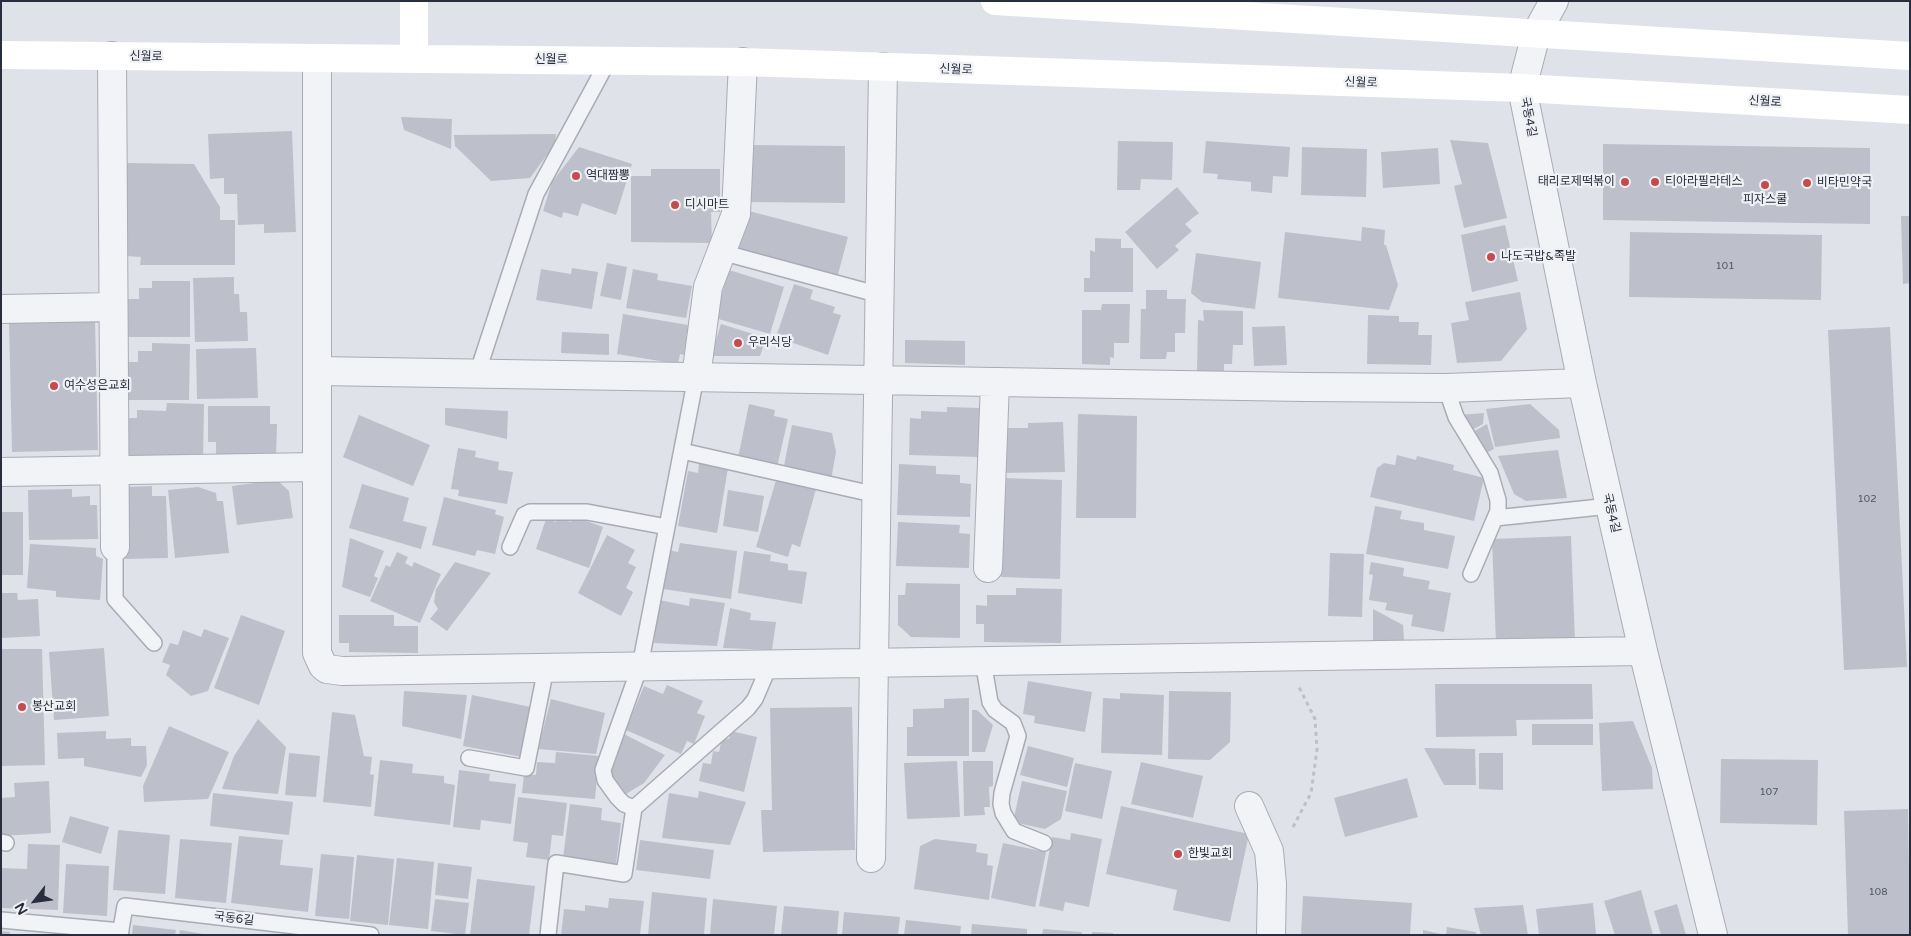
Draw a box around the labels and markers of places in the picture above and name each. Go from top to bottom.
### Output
place label: 역대짬뽕 [586,169,630,183]
marker: 역대짬뽕 [570,170,582,182]
place label: 태리로제떡볶이 [1538,175,1615,189]
place label: 티아라필라테스 [1665,175,1742,189]
marker: 태리로제떡볶이 [1619,176,1631,188]
marker: 티아라필라테스 [1649,176,1661,188]
place label: 비타민약국 [1817,176,1872,190]
marker: 비타민약국 [1801,177,1813,189]
marker: 피자스쿨 [1759,179,1771,191]
place label: 피자스쿨 [1743,193,1787,207]
place label: 디시마트 [685,198,729,212]
marker: 디시마트 [669,199,681,211]
place label: 나도국밥&족발 [1501,250,1576,264]
marker: 나도국밥&족발 [1485,251,1497,263]
place label: 우리식당 [748,336,792,350]
marker: 우리식당 [732,337,744,349]
place label: 여수성은교회 [64,379,130,393]
marker: 여수성은교회 [48,380,60,392]
place label: 봉산교회 [32,700,76,714]
marker: 봉산교회 [16,701,28,713]
place label: 한빛교회 [1188,847,1232,861]
marker: 한빛교회 [1172,848,1184,860]

